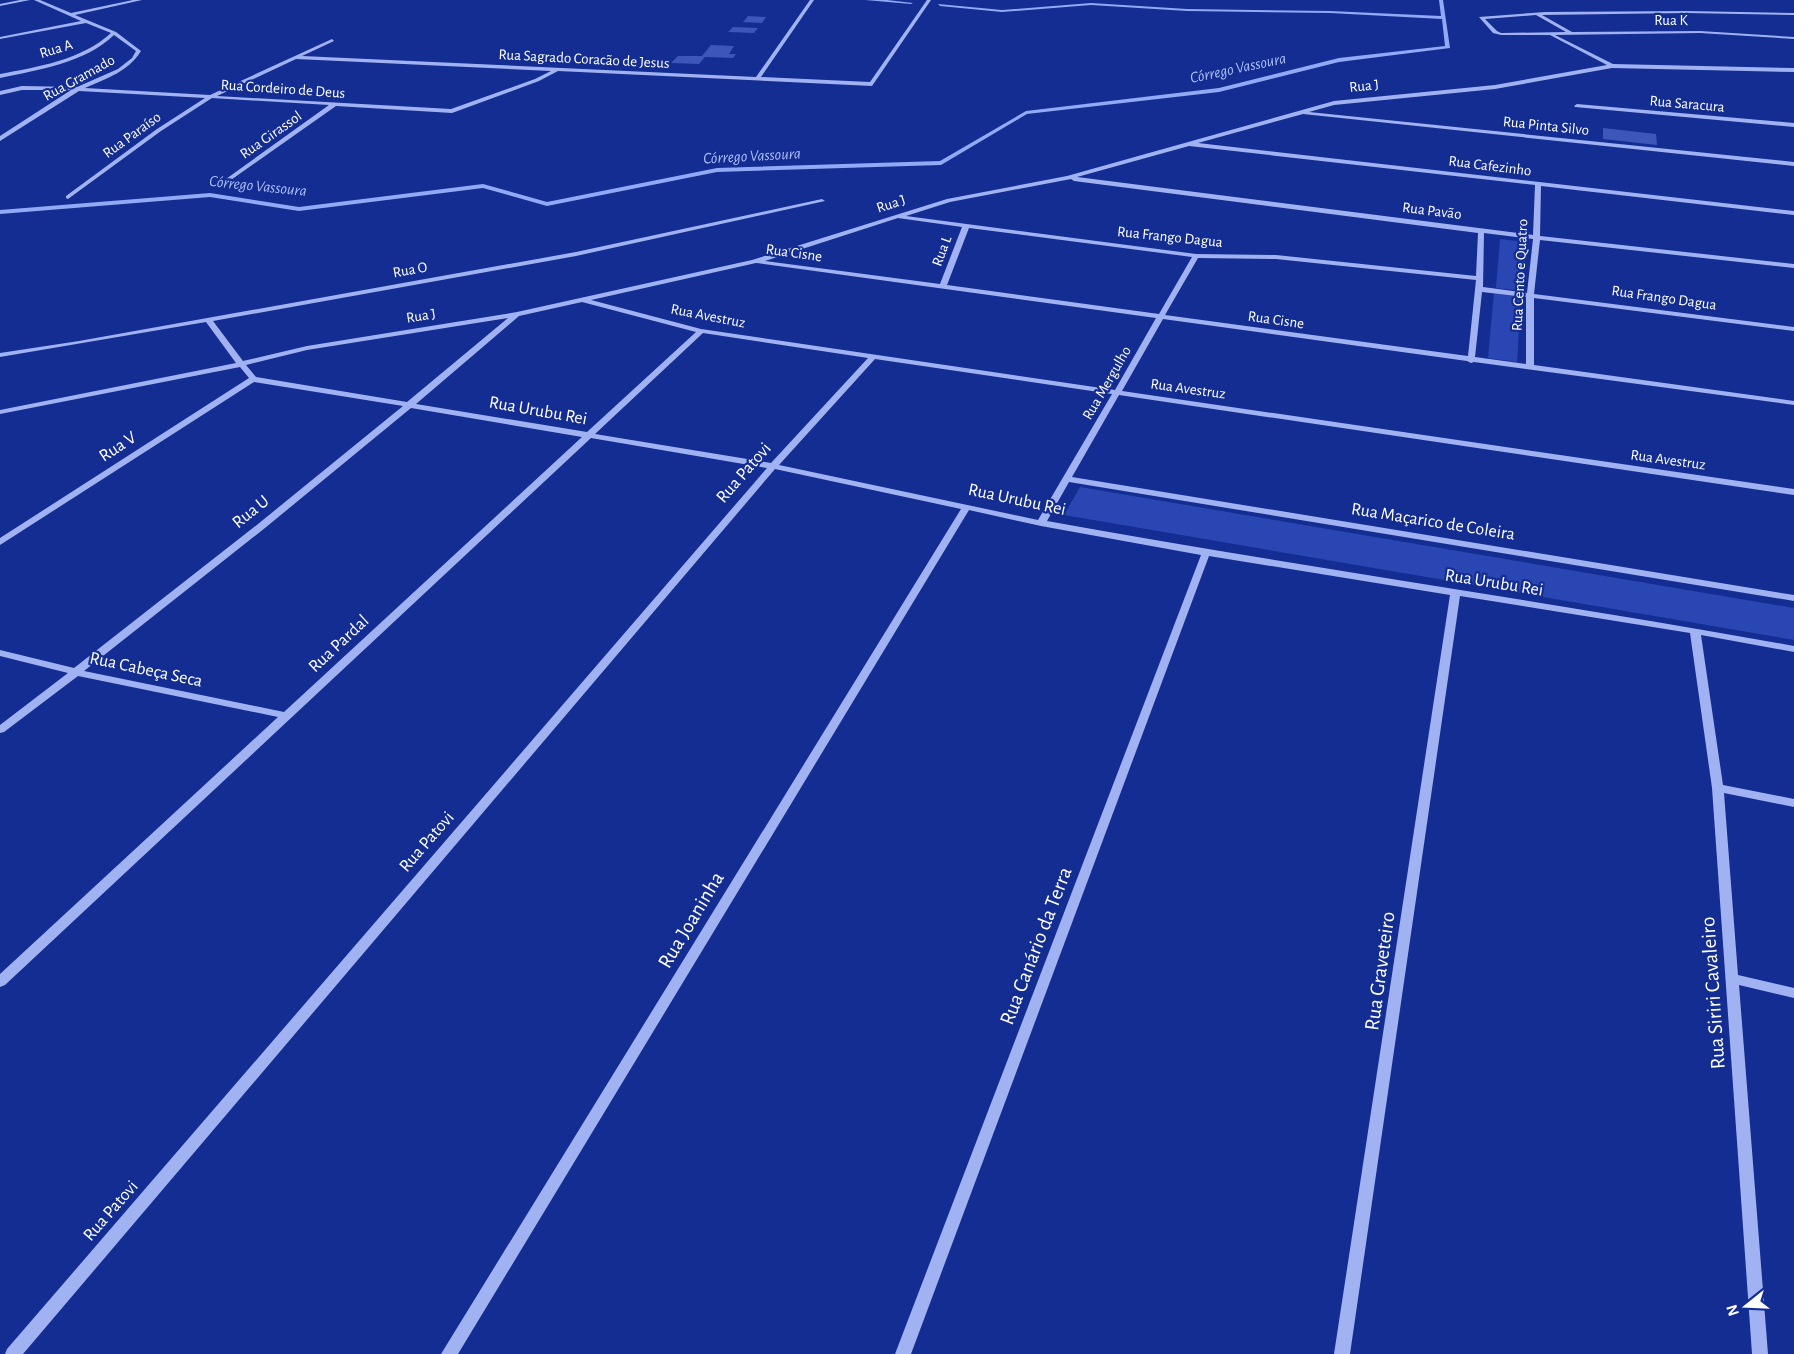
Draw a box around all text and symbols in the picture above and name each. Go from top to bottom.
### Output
street label: Rua K [1654,13,1688,28]
street label: Rua A [38,37,75,61]
street label: Rua Sagrado Coracão de Jesus [498,47,670,71]
water label: Córrego Vassoura [1188,50,1288,86]
street label: Rua Gramado [41,52,117,104]
street label: Rua Cordeiro de Deus [220,77,346,101]
street label: Rua J [1348,77,1380,95]
street label: Rua Saracura [1649,93,1725,115]
street label: Rua Girassol [237,108,305,162]
street label: Rua Paraíso [100,109,164,161]
street label: Rua Pinta Silvo [1502,114,1590,138]
water label: Córrego Vassoura [703,145,801,167]
street label: Rua Cafezinho [1448,153,1532,179]
water label: Córrego Vassoura [209,173,307,199]
street label: Rua J [875,192,907,216]
street label: Rua Pavão [1401,200,1463,222]
street label: Rua Cento e Quatro [1510,219,1530,331]
street label: Rua Frango Dagua [1117,224,1224,250]
street label: Rua L [930,233,955,268]
street label: Rua Cisne [765,242,823,264]
street label: Rua O [392,260,428,280]
street label: Rua Frango Dagua [1611,283,1718,313]
street label: Rua Avestruz [669,301,747,331]
street label: Rua J [405,306,437,326]
street label: Rua Cisne [1247,309,1305,331]
street label: Rua Mergulho [1080,344,1134,422]
street label: Rua Avestruz [1150,376,1226,402]
street label: Rua Urubu Rei [487,394,589,428]
street label: Rua V [96,428,140,466]
street label: Rua Patovi [713,439,775,507]
street label: Rua Avestruz [1630,447,1706,473]
street label: Rua Urubu Rei [967,481,1067,519]
street label: Rua U [229,492,273,532]
street label: Rua Maçarico de Coleira [1350,500,1516,544]
street label: Rua Urubu Rei [1444,566,1544,600]
street label: Rua Pardal [305,612,373,676]
street label: Rua Cabeça Seca [88,649,204,691]
street label: Rua Patovi [396,808,458,876]
street label: Rua Canário da Terra [996,864,1076,1028]
street label: Rua Joaninha [654,868,728,972]
street label: Rua Graveteiro [1361,910,1399,1032]
street label: Rua Siriri Cavaleiro [1697,916,1729,1070]
street label: Rua Patovi [80,1177,142,1245]
north arrow [1716,1276,1776,1336]
text: N [1723,1303,1742,1318]

